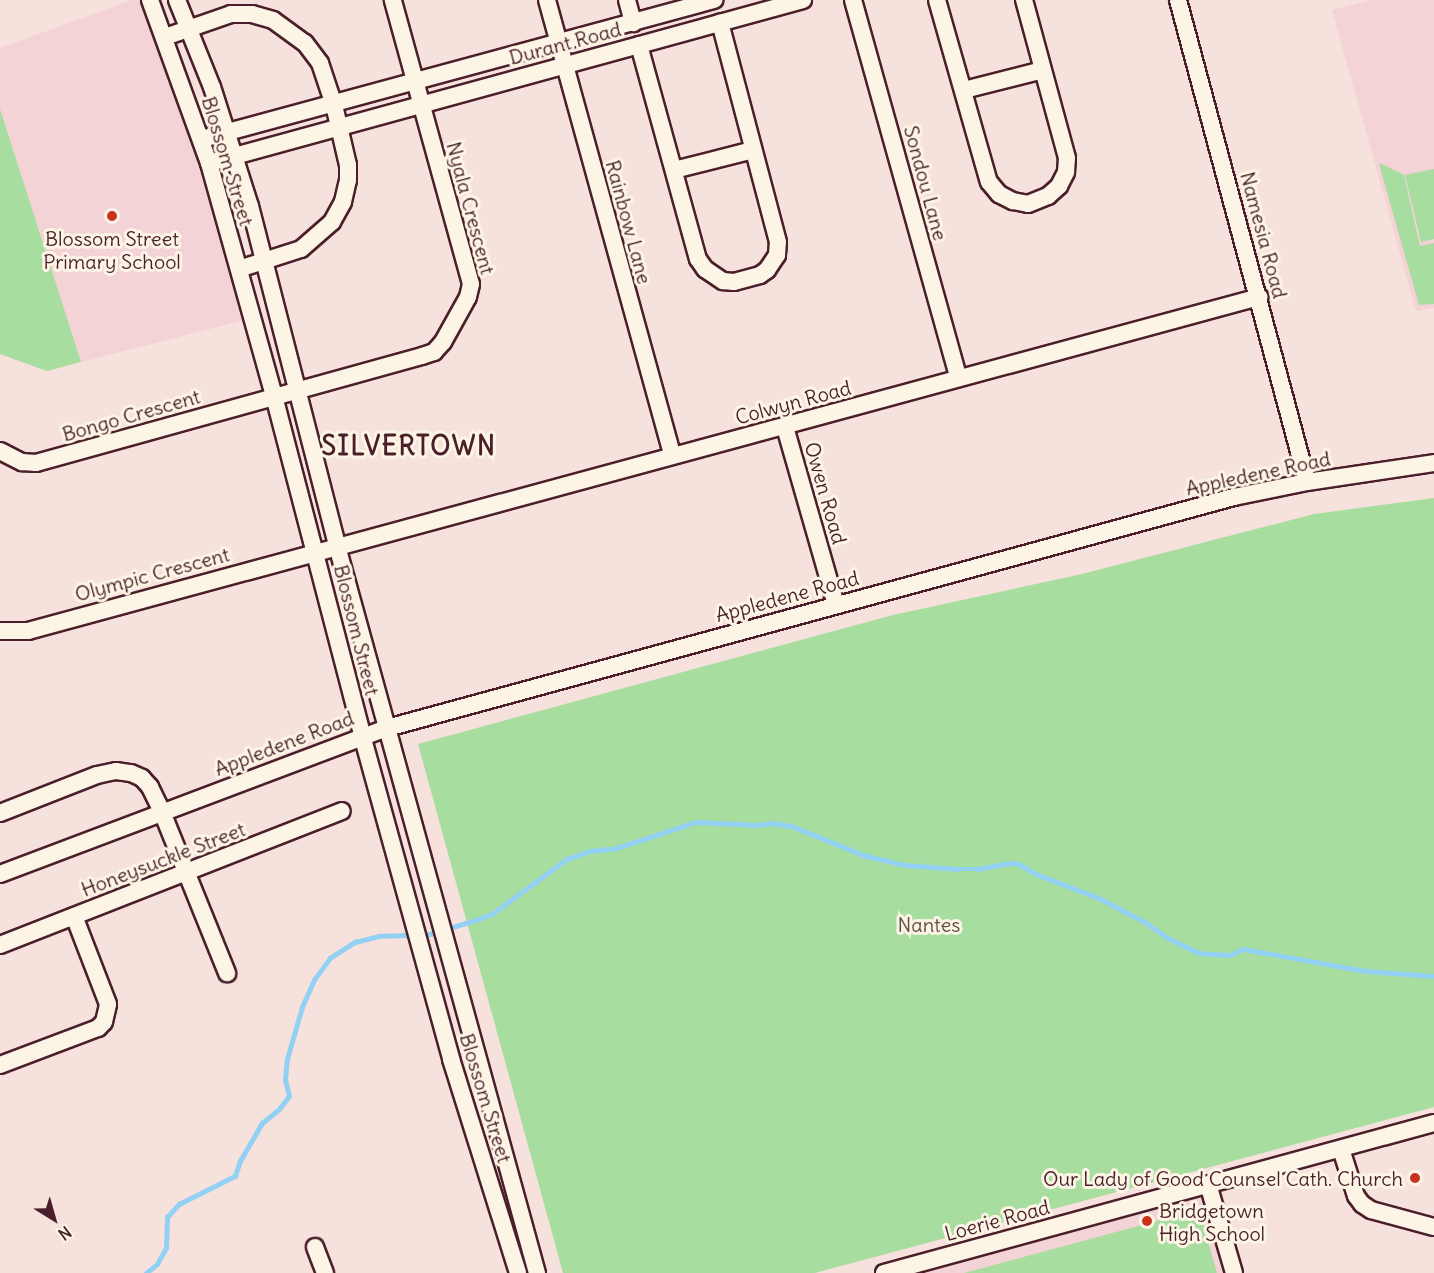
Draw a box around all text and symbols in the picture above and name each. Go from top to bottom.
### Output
street label: Durant Road [506,17,624,69]
street label: Blossom Street [197,93,259,229]
street label: Sondou Lane [899,123,953,243]
street label: Nyala Crescent [442,139,500,277]
street label: Rainbow Lane [601,157,657,287]
street label: Namesia Road [1236,169,1292,301]
marker: Blossom Street Primary School [105,209,119,223]
place label: Blossom Street Primary School [43,226,181,273]
street label: Colwyn Road [732,375,854,429]
street label: Bongo Crescent [59,384,203,446]
district label: SILVERTOWN [322,430,496,462]
street label: Owen Road [800,439,852,547]
street label: Appledene Road [1183,446,1333,500]
street label: Olympic Crescent [72,542,232,606]
street label: Blossom Street [329,562,385,698]
street label: Appledene Road [713,565,861,627]
street label: Appledene Road [211,705,357,781]
street label: Honeysuckle Street [78,817,248,901]
park label: Nantes [898,912,960,936]
street label: Blossom Street [455,1030,517,1166]
place label: Our Lady of Good Counsel Cath. Church [1043,1166,1403,1190]
marker: Our Lady of Good Counsel Cath. Church [1408,1171,1422,1185]
north arrow [24,1189,84,1249]
street label: Loerie Road [942,1194,1052,1246]
place label: Bridgetown High School [1159,1198,1265,1245]
marker: Bridgetown High School [1140,1214,1154,1228]
text: N [54,1222,75,1245]

